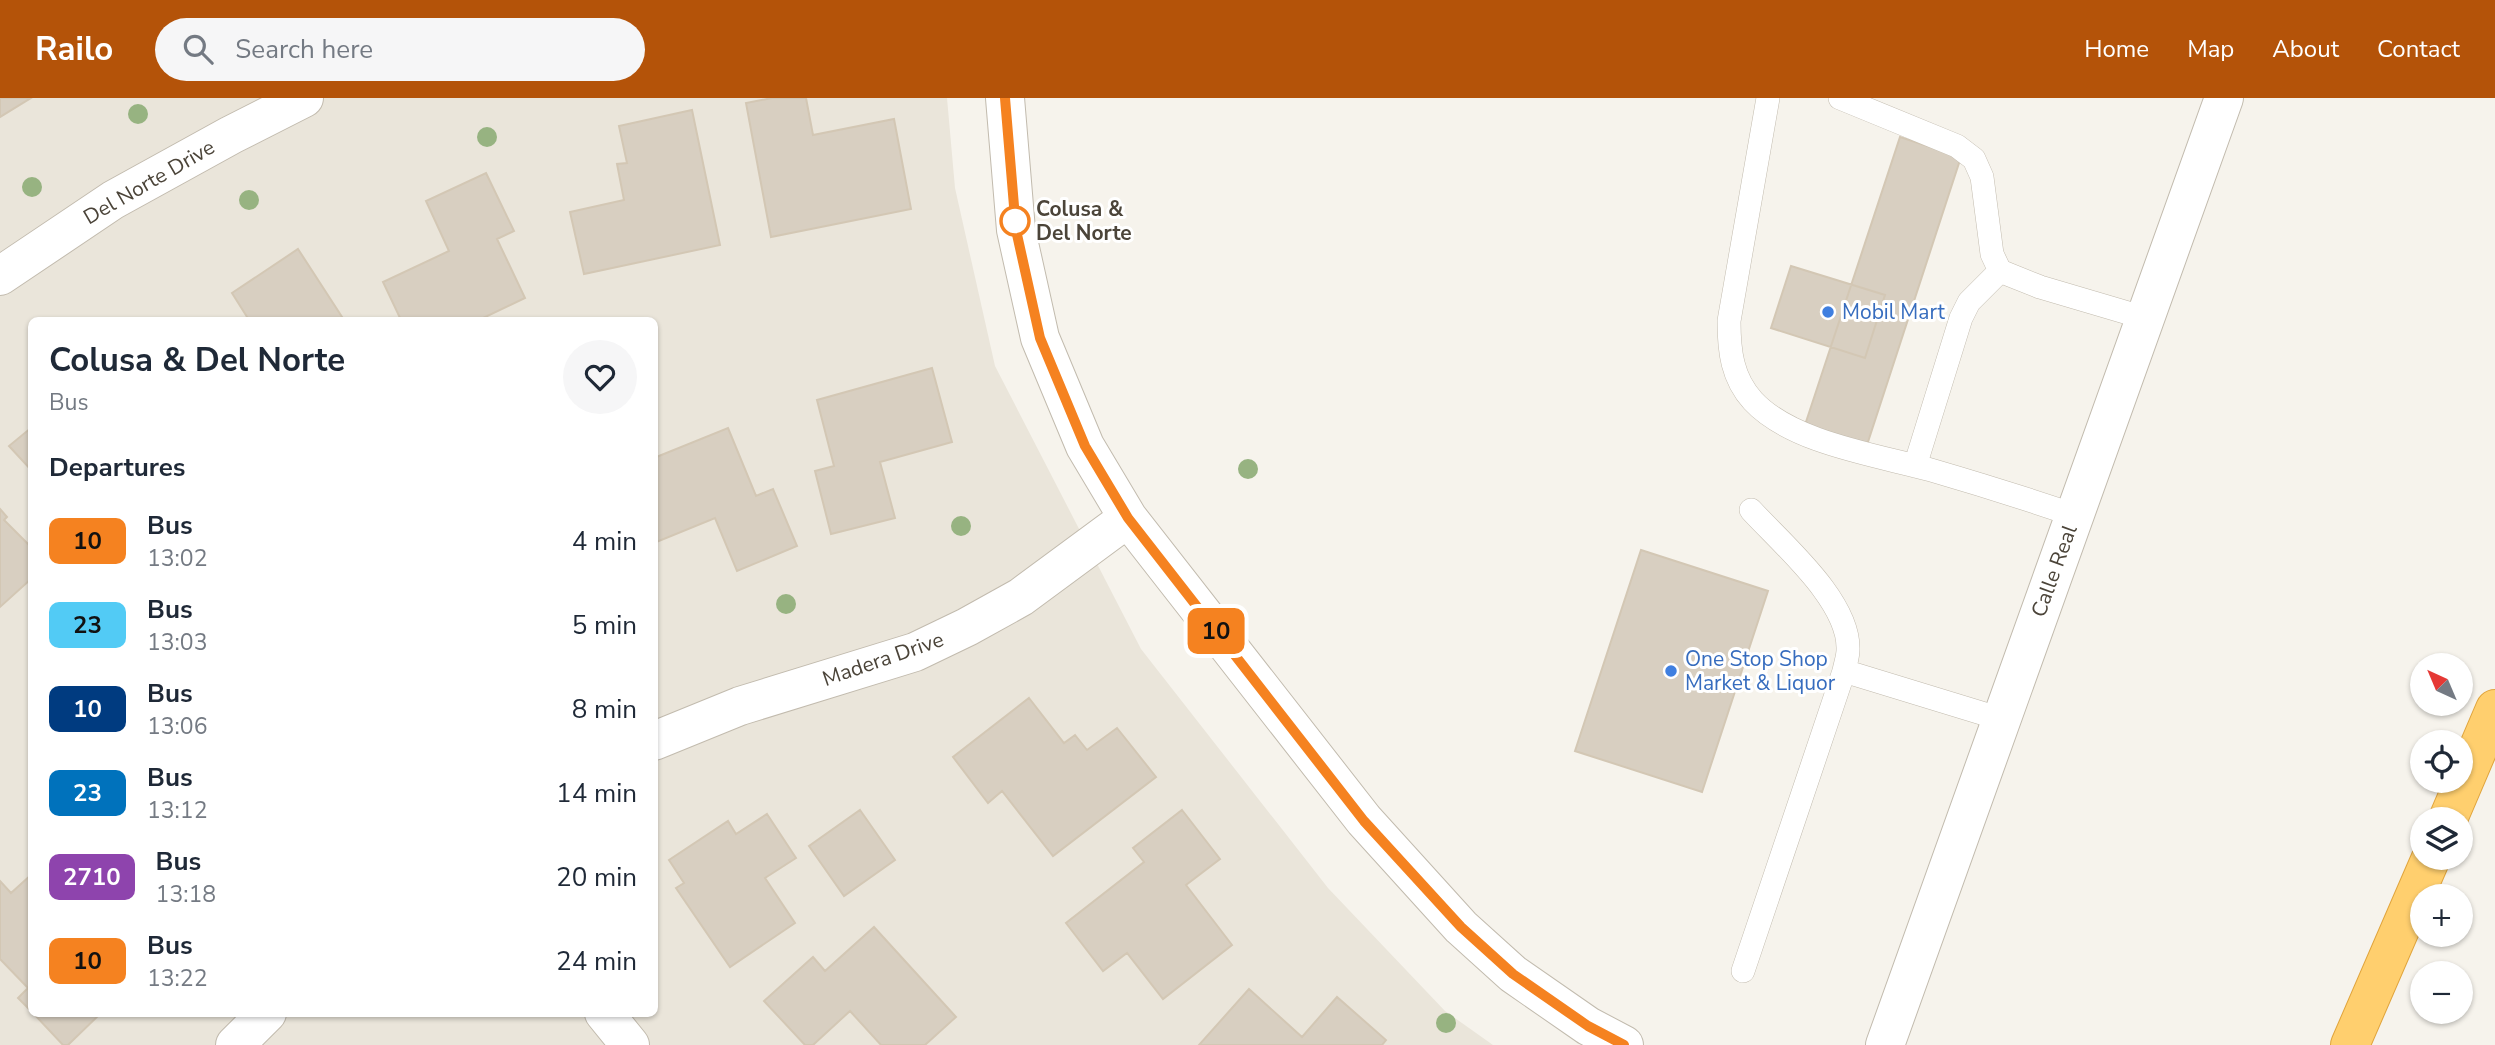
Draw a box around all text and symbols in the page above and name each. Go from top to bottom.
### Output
search box [155,18,645,81]
text: Railo [35,27,113,72]
icon: search [179,30,217,68]
text: Search here [235,32,373,67]
text: Home [2084,33,2149,65]
text: Map [2187,33,2234,65]
text: About [2272,33,2339,65]
text: Contact [2377,33,2460,65]
street label: Del Norte Drive [78,133,220,231]
place label: Colusa & Del Norte [1036,195,1132,247]
marker: Colusa & Del Norte [1000,206,1030,236]
place label: Mobil Mart [1842,298,1946,326]
marker: Mobil Mart [1820,304,1836,320]
text: Colusa & Del Norte [49,338,345,383]
button: heart [563,340,637,414]
text: Bus [49,387,89,418]
text: Departures [49,450,185,485]
text: Bus [147,508,193,543]
street label: Calle Real [2024,520,2084,621]
text: 4 min [572,524,637,559]
text: 10 [73,525,102,557]
text: 13:02 [147,543,207,574]
text: Bus [147,592,193,627]
text: 5 min [572,608,637,643]
line badge: 10 [1184,608,1248,654]
text: 23 [73,609,102,641]
text: 10 [1202,615,1230,647]
street label: Madera Drive [819,625,947,693]
text: 13:03 [147,627,207,658]
place label: One Stop Shop Market & Liquor [1685,645,1836,697]
north arrow [2410,653,2473,716]
map controls [2410,653,2473,1024]
marker: One Stop Shop Market & Liquor [1663,663,1679,679]
text: Bus [147,676,193,711]
text: 8 min [572,692,637,727]
text: 10 [73,693,102,725]
text: 13:06 [147,711,207,742]
button: locate [2410,730,2473,793]
text: Bus [147,760,193,795]
text: 14 min [556,776,637,811]
text: 23 [73,777,102,809]
text: 13:12 [147,795,207,826]
button: layers [2410,807,2473,870]
text: Bus [156,844,201,879]
text: 20 min [556,860,637,895]
text: 2710 [63,861,121,893]
text: 13:18 [156,879,216,910]
button: + [2410,884,2473,947]
text: Bus [147,928,193,963]
text: 24 min [556,944,637,979]
text: 10 [73,945,102,977]
button: − [2410,961,2473,1024]
text: 13:22 [147,963,207,994]

